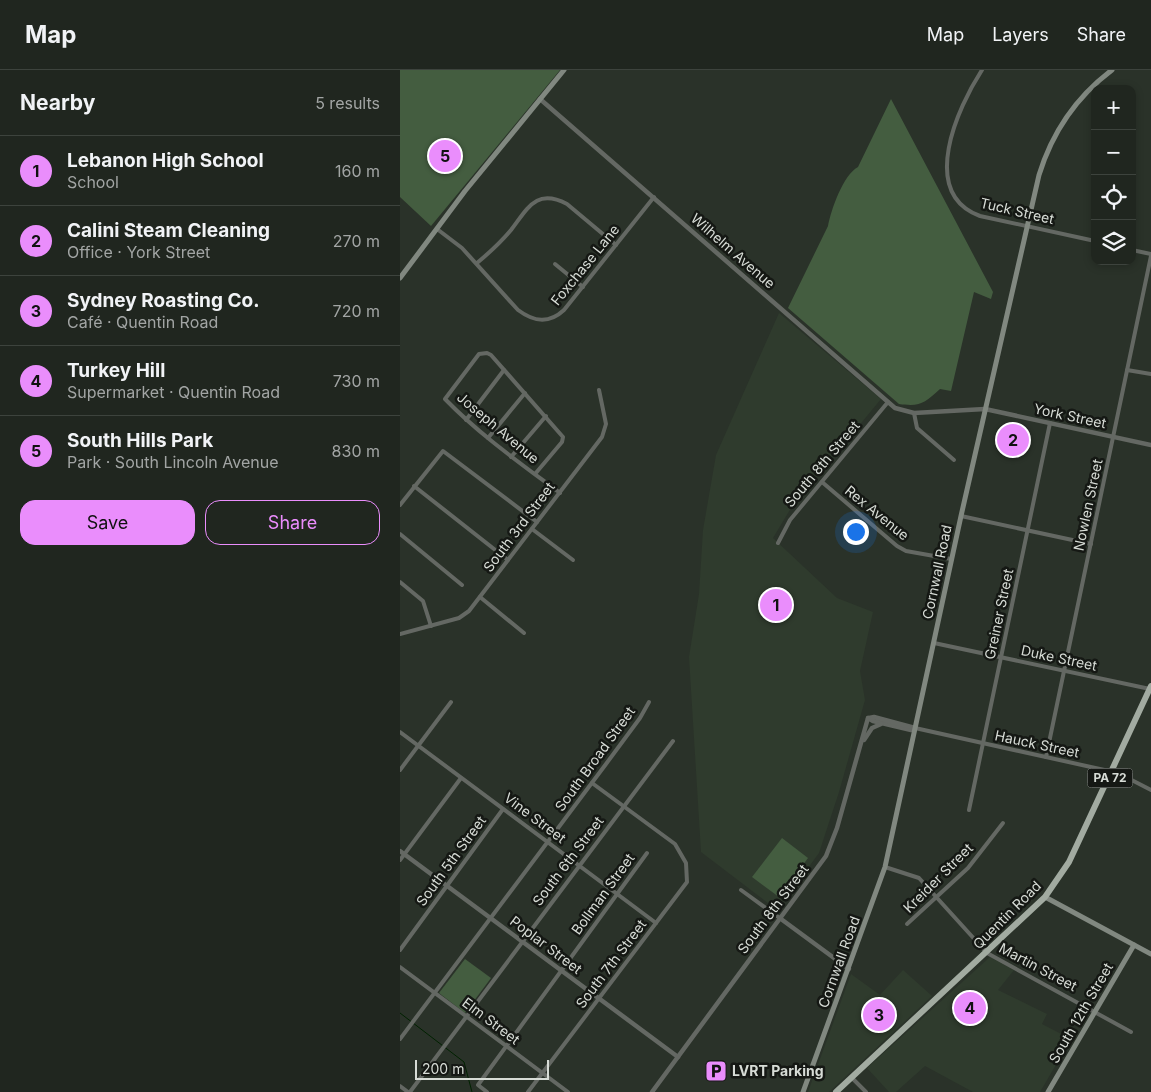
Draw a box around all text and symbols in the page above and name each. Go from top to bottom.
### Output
text: Map [25,20,76,49]
text: Map [927,24,964,45]
text: Layers [992,24,1049,45]
text: Share [1077,24,1126,45]
map controls [1091,85,1136,265]
button: + [1091,85,1136,130]
text: Nearby [20,90,95,115]
text: 5 results [315,93,380,113]
button: − [1091,130,1136,175]
pin: 5 [429,137,461,175]
text: Lebanon High School [67,149,264,172]
text: 1 [33,161,39,181]
text: 160 m [335,161,380,181]
text: School [67,172,119,192]
button: locate [1091,175,1136,220]
street label: Tuck Street [978,194,1056,227]
street label: Wilhelm Avenue [688,210,779,292]
text: Calini Steam Cleaning [67,219,270,242]
button: layers [1091,220,1136,265]
street label: Foxchase Lane [547,221,622,308]
text: 2 [31,231,41,251]
text: 270 m [333,231,380,251]
text: Office · York Street [67,242,210,262]
text: Sydney Roasting Co. [67,289,260,312]
text: 3 [31,301,41,321]
text: 720 m [333,301,380,321]
text: Café · Quentin Road [67,312,218,332]
text: Turkey Hill [67,359,165,382]
text: 4 [31,371,41,391]
text: 730 m [333,371,380,391]
text: Supermarket · Quentin Road [67,382,280,402]
street label: Joseph Avenue [454,388,543,467]
street label: York Street [1032,400,1108,432]
street label: South 8th Street [781,417,863,510]
pin: 2 [997,421,1029,459]
text: South Hills Park [67,429,213,452]
text: 5 [31,441,41,461]
text: 830 m [332,441,380,461]
text: Park · South Lincoln Avenue [67,452,279,472]
street label: Nowlen Street [1069,457,1106,552]
street label: South 3rd Street [479,478,558,575]
street label: Rex Avenue [842,482,913,544]
button: Save [20,500,195,545]
button: Share [205,500,380,545]
your location [843,519,869,545]
street label: Cornwall Road [918,523,955,621]
street label: Greiner Street [981,567,1016,661]
pin: 1 [760,586,792,624]
street label: Duke Street [1020,641,1099,674]
street label: South Broad Street [551,703,638,814]
street label: Hauck Street [993,726,1081,761]
road number: PA 72 [1088,768,1132,788]
street label: Vine Street [501,789,570,847]
street label: South 5th Street [412,812,489,909]
street label: South 6th Street [528,812,607,909]
street label: Kreider Street [899,839,976,916]
street label: Bollman Street [567,849,638,938]
street label: South 8th Street [733,860,812,957]
street label: Quentin Road [969,877,1044,952]
street label: Poplar Street [507,912,586,977]
street label: Cornwall Road [814,914,863,1010]
street label: South 7th Street [572,916,650,1011]
street label: Martin Street [996,939,1080,994]
street label: South 12th Street [1045,959,1116,1066]
pin: 4 [954,989,986,1027]
street label: Elm Street [459,993,524,1048]
pin: 3 [863,996,895,1034]
scale bar [415,1057,549,1080]
parking icon: LVRT Parking [704,1059,728,1083]
text: 200 m [422,1060,464,1077]
place label: LVRT Parking [732,1062,824,1079]

